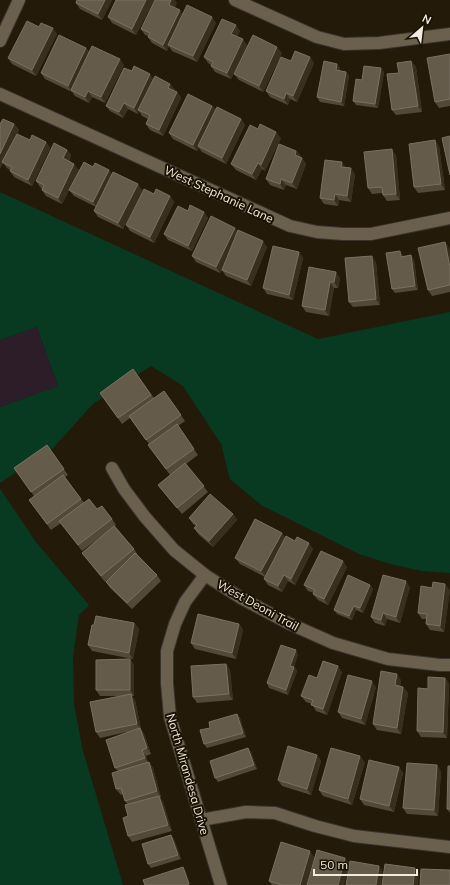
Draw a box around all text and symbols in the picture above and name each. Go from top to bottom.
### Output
north arrow [402,8,442,48]
text: N [420,11,434,27]
street label: West Stephanie Lane [162,162,276,226]
street label: West Deoni Trail [214,576,302,634]
street label: North Mirandesa Drive [163,712,213,836]
scale bar [314,851,417,877]
text: 50 m [320,857,348,872]

